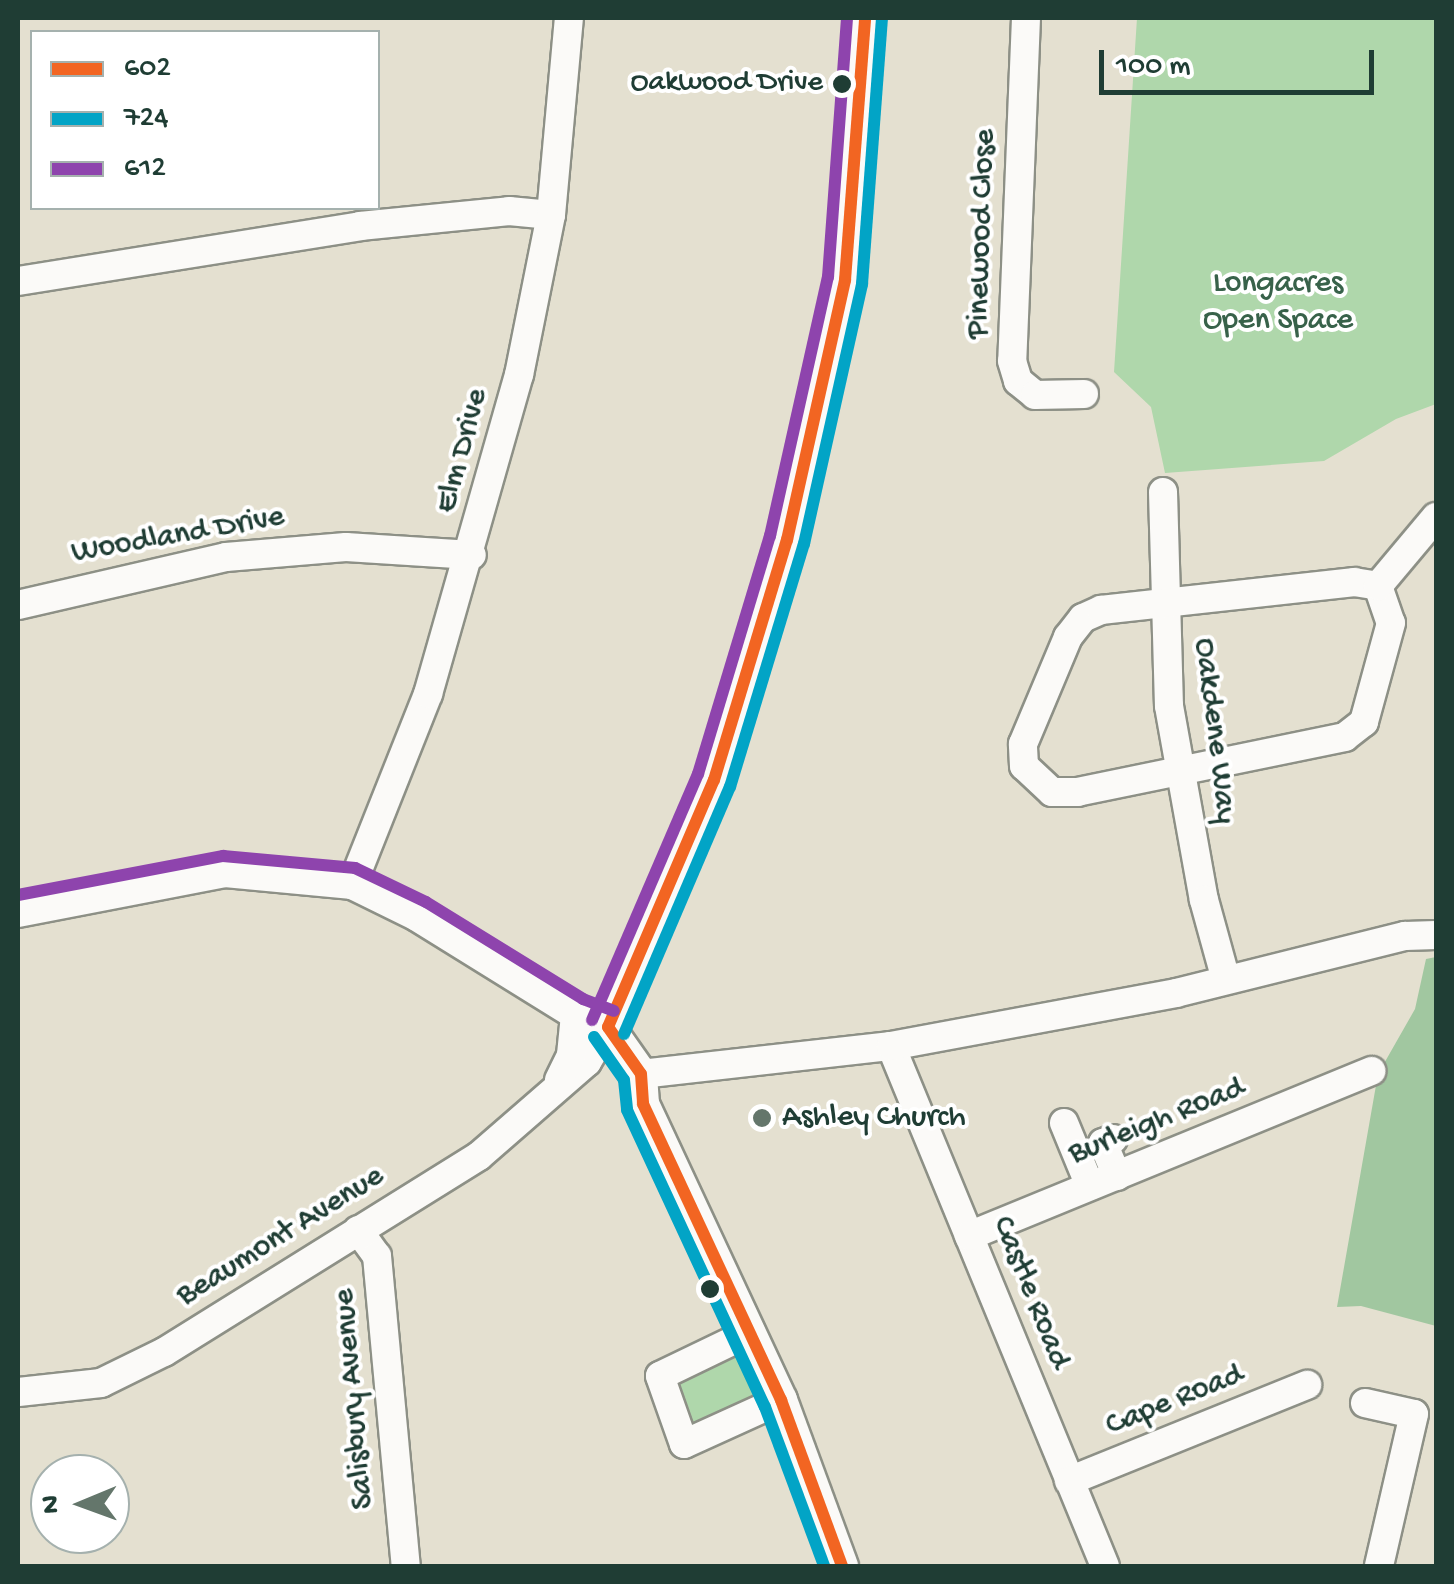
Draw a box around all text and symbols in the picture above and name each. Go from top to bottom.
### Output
legend [30,30,380,210]
scale bar [1104,30,1379,92]
text: 100 m [1116,50,1191,85]
text: 602 [124,52,171,87]
place label: Oakwood Drive [630,66,823,102]
marker: Oakwood Drive [832,74,852,94]
text: 724 [124,102,169,137]
street label: Pinewood Close [960,128,1006,340]
text: 612 [124,152,166,187]
park label: Longacres Open Space [1203,266,1353,341]
street label: Elm Drive [428,385,498,517]
street label: Woodland Drive [69,498,287,574]
street label: Oakdene Way [1184,636,1244,826]
street label: Burleigh Road [1064,1069,1250,1175]
place label: Ashley Church [782,1099,966,1137]
marker: Ashley Church [751,1107,773,1129]
street label: Beaumont Avenue [170,1158,392,1316]
street label: Castle Road [982,1211,1078,1375]
unlabelled marker [700,1279,720,1299]
street label: Salisbury Avenue [326,1287,384,1511]
street label: Cape Road [1101,1356,1249,1446]
north arrow [30,1454,130,1554]
text: N [35,1495,68,1514]

